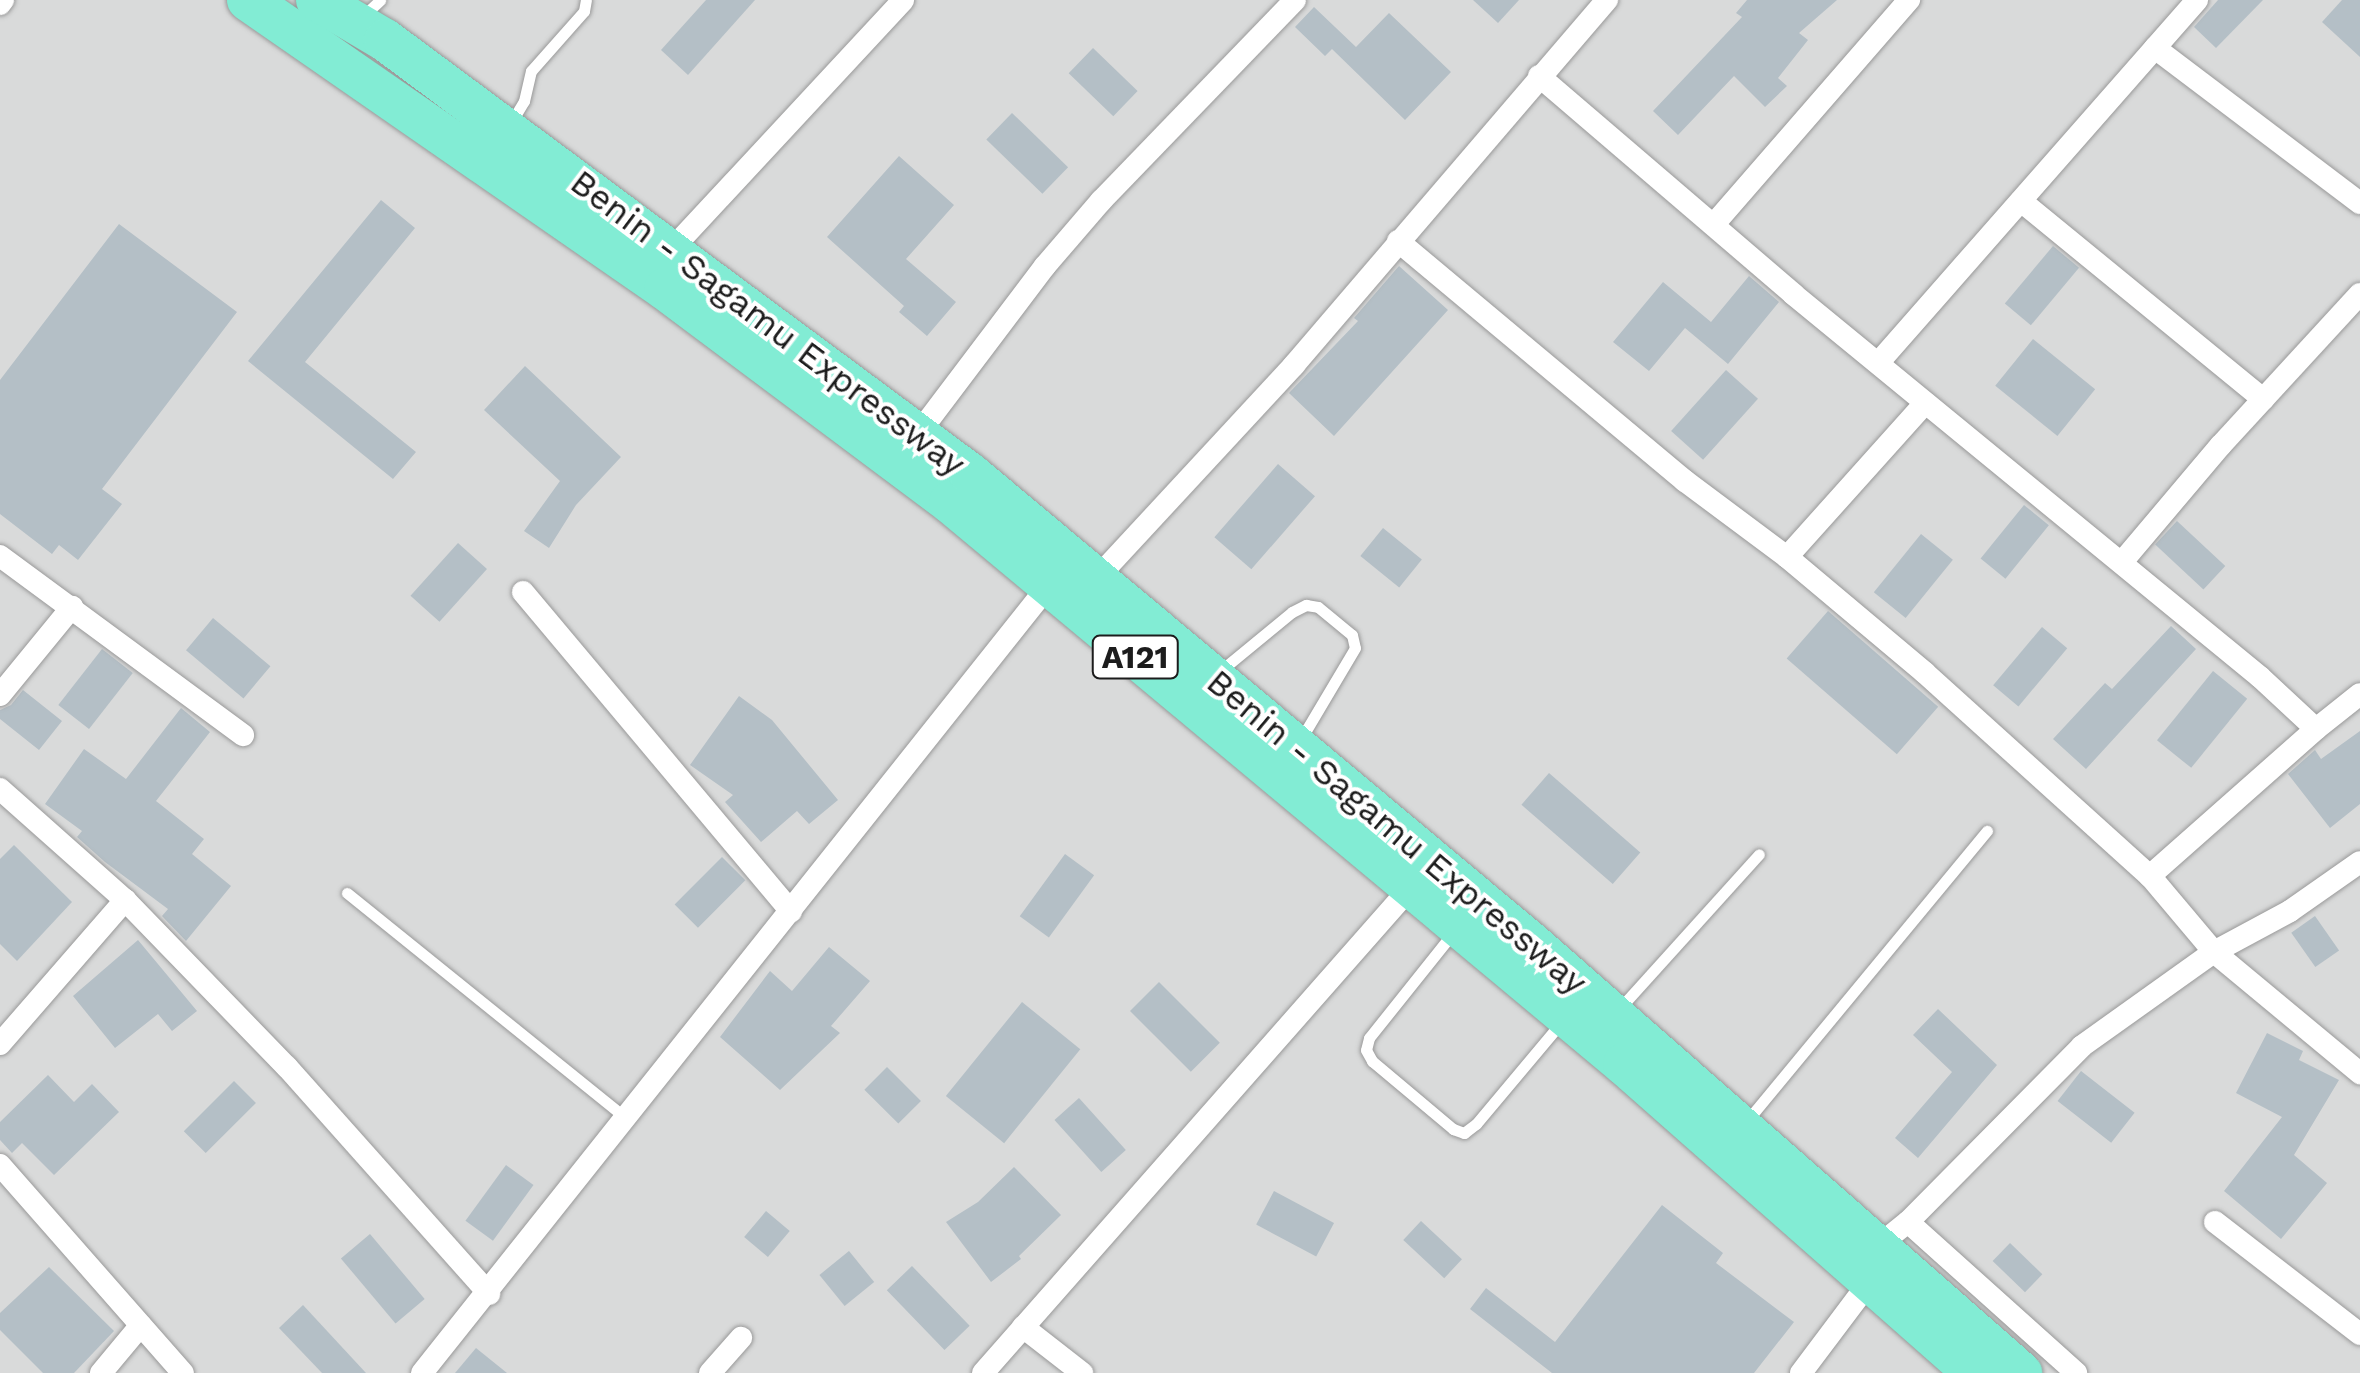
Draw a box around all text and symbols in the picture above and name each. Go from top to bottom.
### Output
street label: Benin - Sagamu Expressway [562,161,974,485]
road number: A121 [1090,630,1180,684]
street label: Benin - Sagamu Expressway [1198,661,1596,1003]

